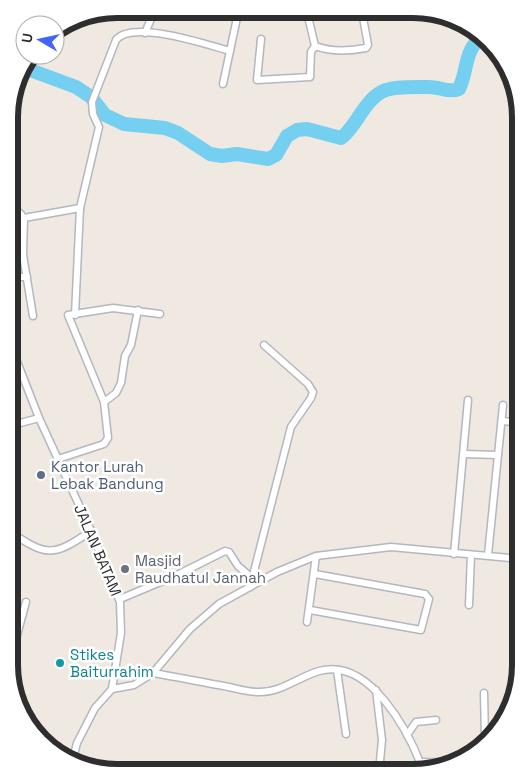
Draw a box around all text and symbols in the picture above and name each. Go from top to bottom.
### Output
north arrow [15,15,65,65]
text: U [18,32,37,44]
place label: Kantor Lurah Lebak Bandung [51,457,164,493]
marker: Kantor Lurah Lebak Bandung [35,469,47,481]
street label: JALAN BATAM [70,501,126,599]
place label: Masjid Raudhatul Jannah [135,551,266,587]
marker: Masjid Raudhatul Jannah [119,563,131,575]
place label: Stikes Baiturrahim [70,645,154,681]
marker: Stikes Baiturrahim [54,657,66,669]

